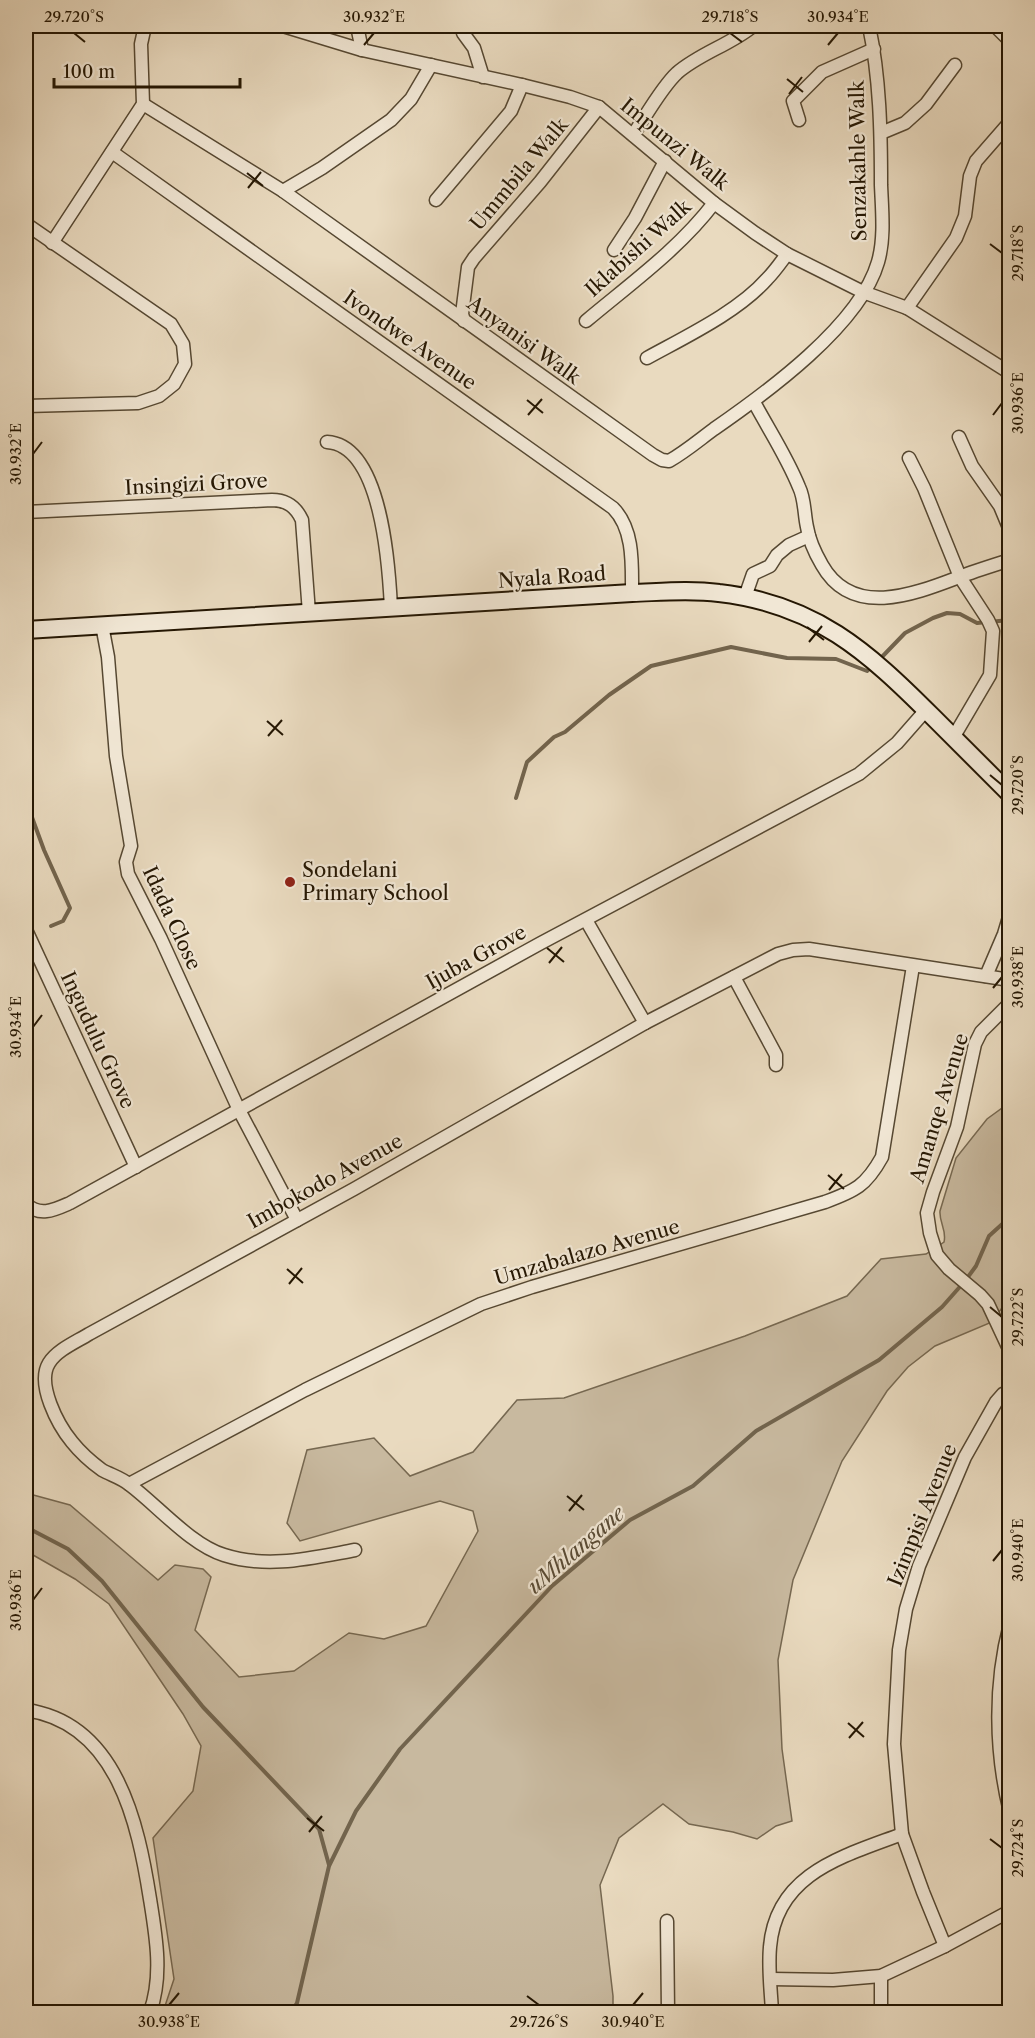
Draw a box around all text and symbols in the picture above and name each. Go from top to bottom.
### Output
text: 29.720°S [44,7,104,26]
text: 30.932°E [343,7,405,26]
text: 29.718°S [701,7,759,26]
text: 30.934°E [807,7,869,26]
scale bar [54,51,240,89]
text: 100 m [63,61,115,83]
street label: Senzakahle Walk [845,79,871,242]
street label: Impunzi Walk [616,93,735,196]
street label: Ummbila Walk [465,112,574,235]
street label: Iklabishi Walk [580,193,697,302]
text: 29.718°S [1008,224,1027,282]
street label: Ivondwe Avenue [339,285,481,395]
street label: Anyanisi Walk [462,290,586,390]
text: 30.936°E [1008,372,1027,434]
text: 30.932°E [6,423,25,485]
street label: Insingizi Grove [124,468,268,500]
street label: Nyala Road [497,561,607,593]
text: 29.720°S [1008,755,1027,815]
place label: Sondelani Primary School [302,858,449,905]
street label: Idada Close [138,863,206,973]
marker: Sondelani Primary School [283,875,297,889]
street label: Ijuba Grove [422,920,530,994]
text: 30.938°E [1008,946,1027,1008]
street label: Ingudulu Grove [56,968,140,1112]
text: 30.934°E [6,996,25,1058]
street label: Amanqe Avenue [905,1030,973,1187]
street label: Imbokodo Avenue [243,1128,407,1234]
street label: Umzabalazo Avenue [492,1214,682,1290]
text: 29.722°S [1008,1287,1027,1347]
street label: Izimpisi Avenue [883,1440,961,1590]
water label: uMhlangane [522,1500,630,1599]
text: 30.940°E [1008,1518,1027,1582]
text: 30.936°E [6,1569,25,1631]
text: 29.724°S [1008,1818,1027,1878]
text: 30.938°E [138,2012,200,2031]
text: 29.726°S [510,2012,568,2031]
text: 30.940°E [601,2012,665,2031]

